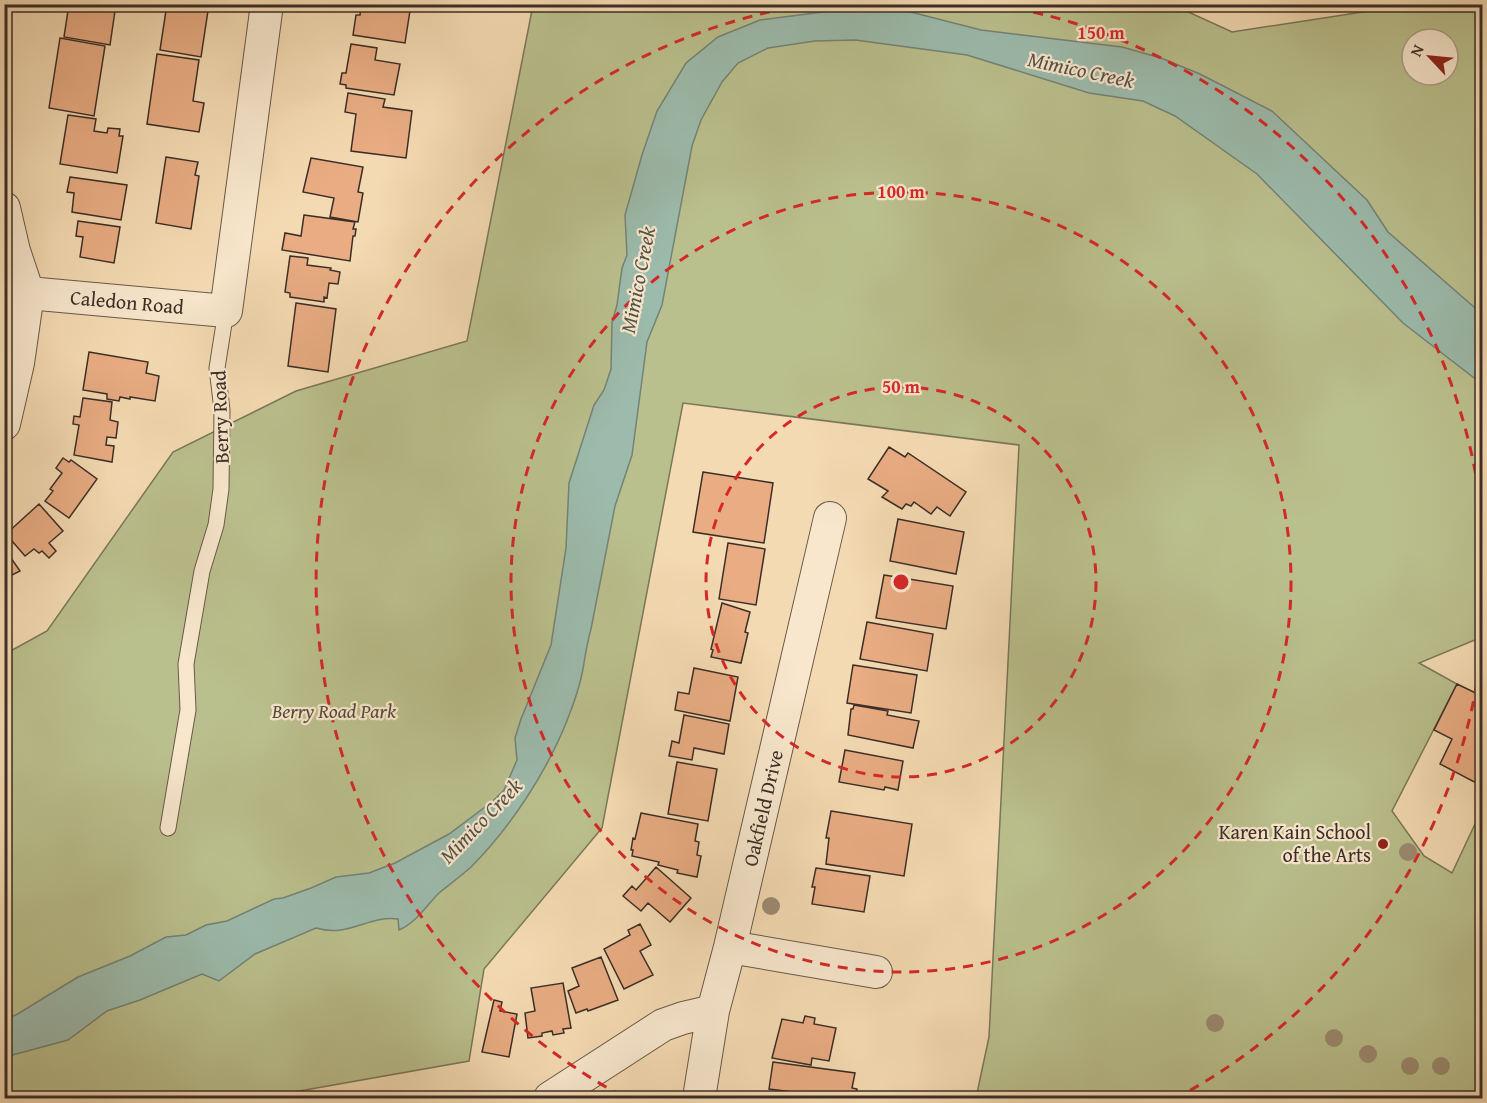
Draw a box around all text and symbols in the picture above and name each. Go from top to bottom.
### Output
text: 150 m [1077,19,1125,46]
north arrow [1400,27,1460,87]
text: N [1403,40,1430,60]
water label: Mimico Creek [1025,43,1137,96]
text: 100 m [877,178,925,205]
water label: Mimico Creek [612,224,663,336]
street label: Caledon Road [69,282,185,321]
street label: Berry Road [203,370,236,464]
text: 50 m [882,373,921,400]
centre of rings [891,572,911,592]
park label: Berry Road Park [271,696,397,725]
street label: Oakfield Drive [735,747,790,869]
water label: Mimico Creek [432,771,530,870]
place label: Karen Kain School of the Arts [1219,817,1371,869]
marker: Karen Kain School of the Arts [1376,837,1390,851]

